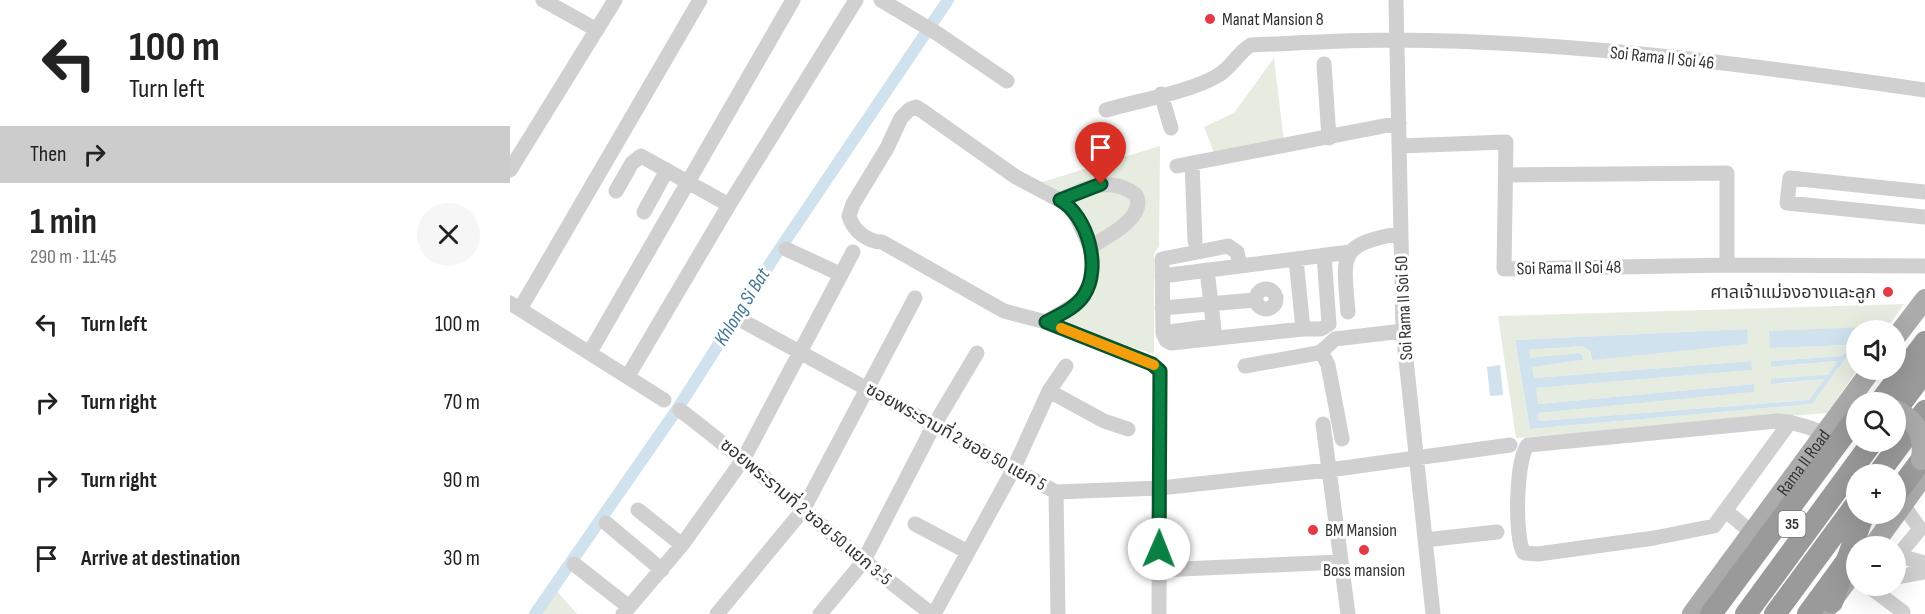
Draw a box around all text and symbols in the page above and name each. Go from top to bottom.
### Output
place label: Manat Mansion 8 [1222,9,1324,30]
marker: Manat Mansion 8 [1203,12,1217,26]
text: 100 m [129,22,220,73]
icon: left [30,24,108,102]
street label: Soi Rama II Soi 46 [1609,42,1715,74]
text: Turn left [129,73,205,105]
pin [1075,122,1126,184]
icon: arrive [1084,131,1117,164]
icon: right [78,138,111,171]
text: Then [30,141,66,168]
text: 1 min [30,201,97,244]
button: close [417,203,480,266]
text: 290 m · 11:45 [30,245,117,269]
street label: Soi Rama II Soi 50 [1391,255,1417,361]
street label: Soi Rama II Soi 48 [1516,257,1622,279]
water label: Khlong Si Bat [709,263,776,350]
place label: ศาลเจ้าแม่จงอางและลูก [1710,282,1876,304]
marker: ศาลเจ้าแม่จงอางและลูก [1881,285,1895,299]
icon: left [30,308,63,341]
text: Turn left [81,311,147,338]
text: 100 m [435,311,480,338]
map controls [1846,320,1906,596]
button: sound [1846,320,1906,380]
street label: ซอยพระรามที่ 2 ซอย 50 แยก 5 [862,376,1051,495]
icon: right [30,386,63,419]
text: Turn right [81,389,157,416]
text: 70 m [444,389,480,416]
button: search [1846,392,1906,452]
street label: Rama II Road [1772,425,1834,500]
street label: ซอยพระรามที่ 2 ซอย 50 แยก 3-5 [716,432,898,590]
icon: right [30,464,63,497]
button: + [1846,464,1906,524]
text: Turn right [81,467,157,494]
text: 90 m [443,467,480,494]
road number: 35 [1778,511,1806,537]
position arrow [1127,517,1191,581]
place label: BM Mansion [1325,520,1397,541]
marker: BM Mansion [1306,523,1320,537]
button: − [1846,536,1906,596]
icon: arrive [30,542,63,575]
marker: Boss mansion [1357,543,1371,557]
text: Arrive at destination [81,545,240,572]
text: 30 m [443,545,480,572]
place label: Boss mansion [1323,560,1405,581]

